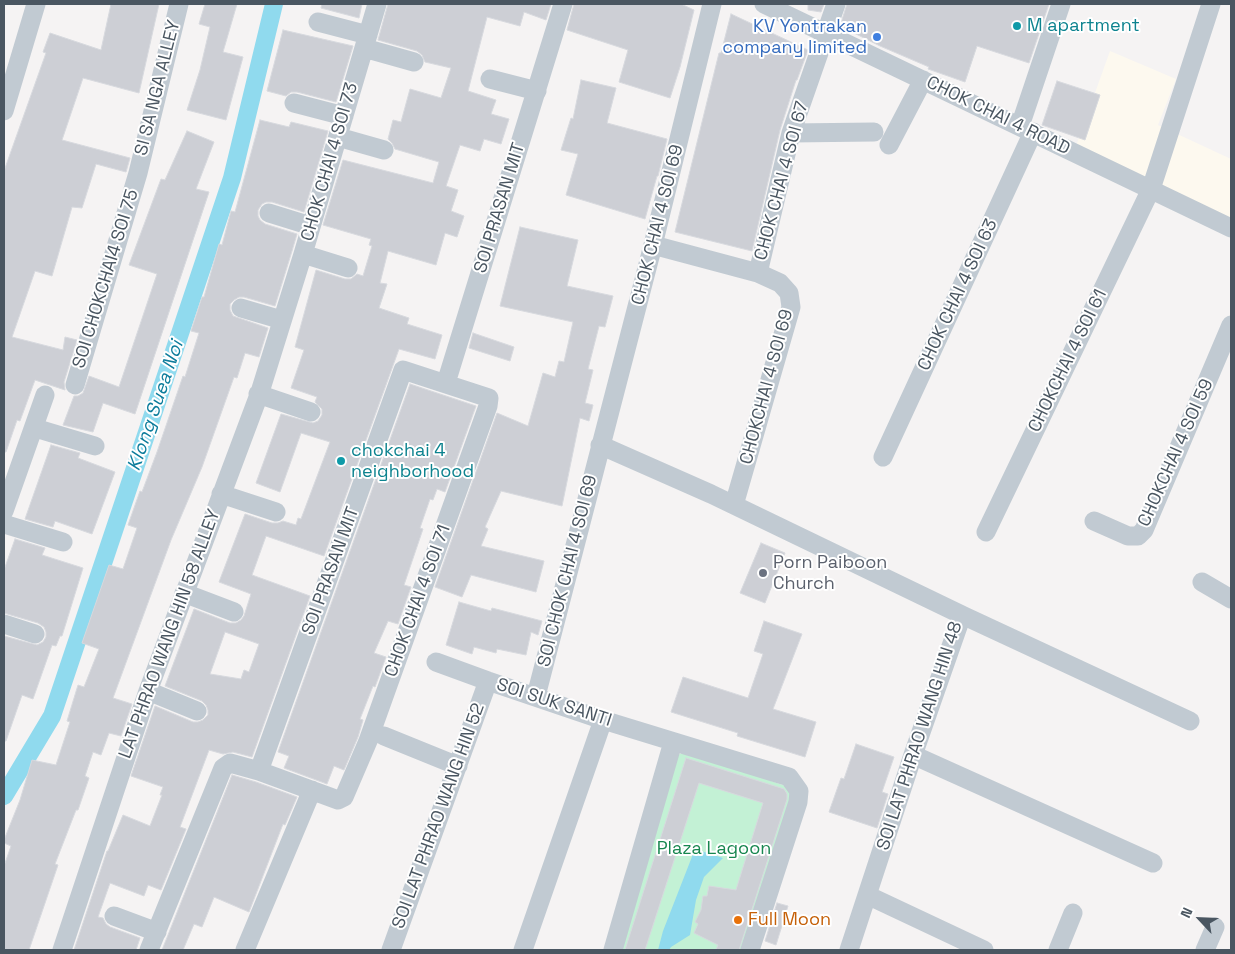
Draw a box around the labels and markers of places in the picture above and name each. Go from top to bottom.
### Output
place label: M apartment [1027,15,1140,37]
place label: KV Yontrakan company limited [722,16,867,58]
marker: M apartment [1011,20,1023,32]
marker: KV Yontrakan company limited [871,31,883,43]
place label: chokchai 4 neighborhood [351,440,474,482]
marker: chokchai 4 neighborhood [335,455,347,467]
place label: Porn Paiboon Church [773,552,887,594]
marker: Porn Paiboon Church [757,567,769,579]
place label: Full Moon [748,909,831,931]
marker: Full Moon [732,914,744,926]

